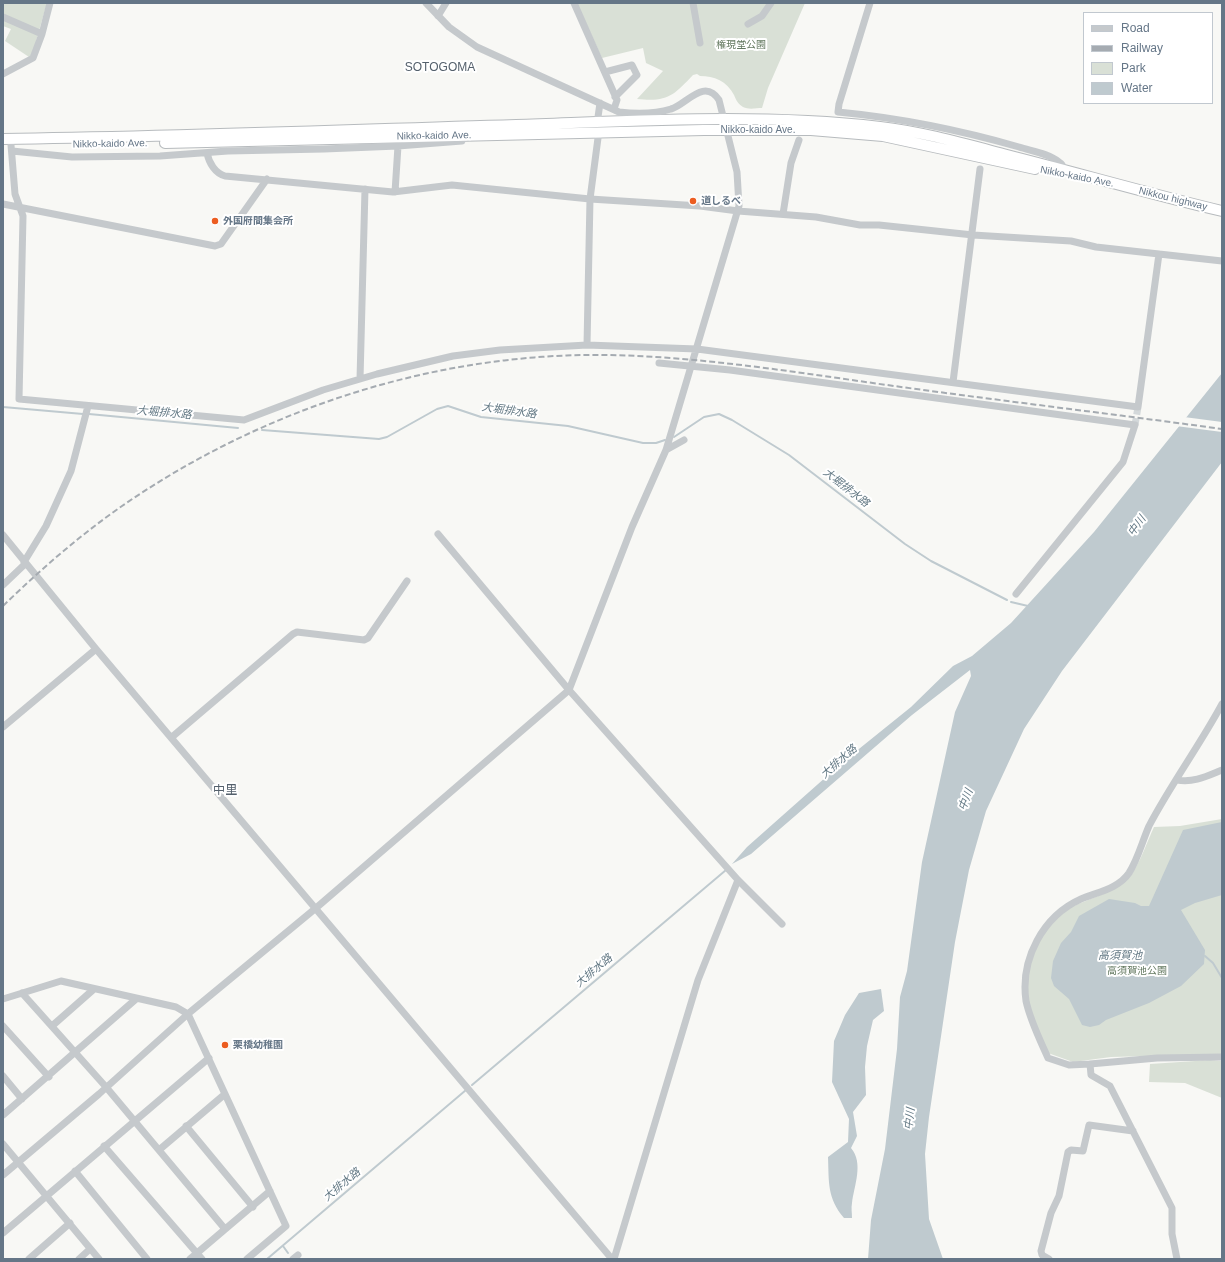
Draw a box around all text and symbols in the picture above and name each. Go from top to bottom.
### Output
legend [1083,12,1213,104]
text: Road [1121,21,1150,35]
park label: 権現堂公園 [716,39,766,51]
text: Railway [1121,41,1163,55]
district label: SOTOGOMA [401,61,479,75]
text: Park [1121,61,1146,75]
text: Water [1121,81,1153,95]
street label: Nikko-kaido Ave. [721,124,795,136]
street label: Nikko-kaido Ave. [396,129,472,143]
street label: Nikko-kaido Ave. [72,137,148,151]
street label: Nikko-kaido Ave. [1039,164,1115,190]
street label: Nikkou highway [1138,185,1208,213]
place label: 道しるべ [701,195,741,207]
marker: 道しるべ [688,196,698,206]
place label: 外国府間集会所 [223,215,293,227]
marker: 外国府間集会所 [210,216,220,226]
water label: 大堀排水路 [481,401,537,421]
water label: 大堀排水路 [136,404,192,422]
water label: 大堀排水路 [820,466,872,510]
water label: 中川 [1125,513,1149,539]
water label: 大排水路 [818,743,860,781]
district label: 中里 [213,784,237,798]
water label: 中川 [956,787,976,813]
water label: 高須賀池 [1098,949,1142,963]
water label: 大排水路 [573,952,615,990]
park label: 高須賀池公園 [1107,965,1167,977]
place label: 栗橋幼稚園 [233,1039,283,1051]
marker: 栗橋幼稚園 [220,1040,230,1050]
water label: 中川 [902,1107,918,1131]
water label: 大排水路 [321,1166,363,1204]

